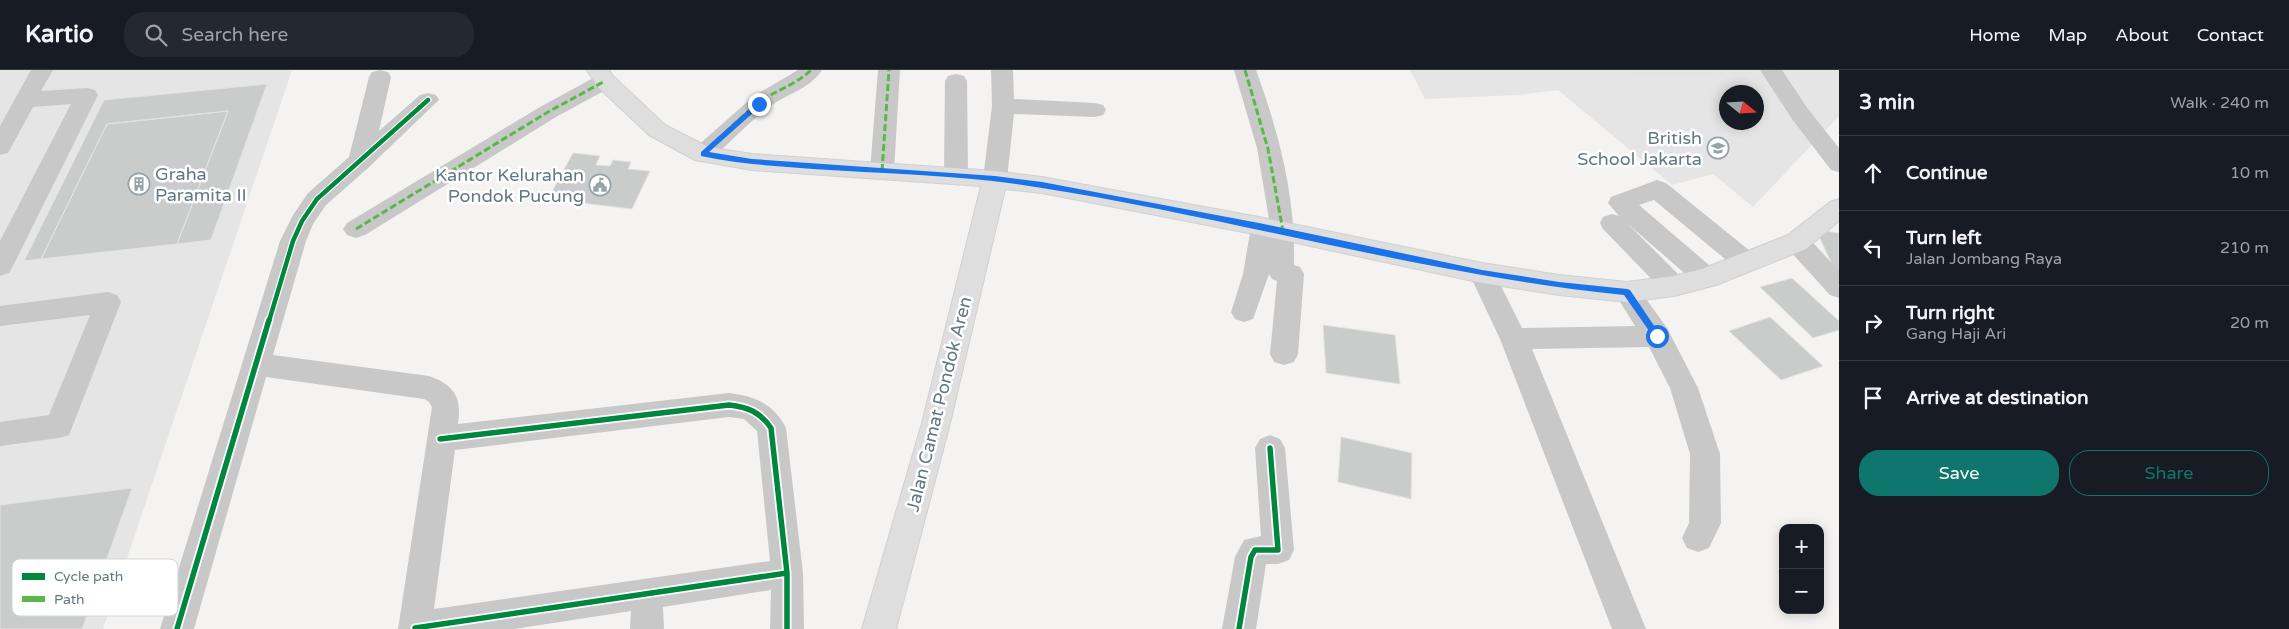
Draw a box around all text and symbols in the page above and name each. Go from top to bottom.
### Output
search box [124,12,474,57]
text: Kartio [25,20,94,49]
icon: search [142,21,170,49]
text: Search here [182,24,288,46]
text: Home [1969,24,2020,46]
text: Map [2048,24,2087,46]
text: About [2115,24,2169,46]
text: Contact [2197,24,2264,46]
north arrow [1719,85,1764,130]
text: 3 min [1859,90,1915,115]
route end [748,93,771,116]
text: Walk · 240 m [2170,93,2269,113]
place label: British School Jakarta [1577,127,1702,170]
school or university icon: British School Jakarta [1706,136,1730,160]
icon: ahead [1859,159,1887,187]
text: Continue [1906,162,1988,184]
place label: Graha Paramita II [155,163,247,206]
text: 10 m [2230,163,2269,183]
place label: Kantor Kelurahan Pondok Pucung [435,164,584,207]
building icon: Graha Paramita II [127,172,151,196]
public building icon: Kantor Kelurahan Pondok Pucung [588,173,612,197]
text: Turn left [1906,227,1982,249]
icon: left [1859,234,1887,262]
text: 210 m [2220,238,2269,258]
text: Jalan Jombang Raya [1906,249,2062,269]
street label: Jalan Camat Pondok Aren [902,294,976,514]
text: Turn right [1906,302,1994,324]
icon: right [1859,309,1887,337]
text: 20 m [2230,313,2269,333]
text: Gang Haji Ari [1906,324,2006,344]
route start [1646,325,1669,348]
icon: arrive [1859,384,1887,412]
text: Arrive at destination [1906,387,2089,409]
button: Save [1859,450,2059,496]
button: Share [2069,450,2269,496]
map controls [1779,524,1824,614]
button: + [1779,524,1824,569]
legend [12,559,178,616]
text: Cycle path [54,568,123,585]
button: − [1779,569,1824,614]
text: Path [54,591,85,608]

